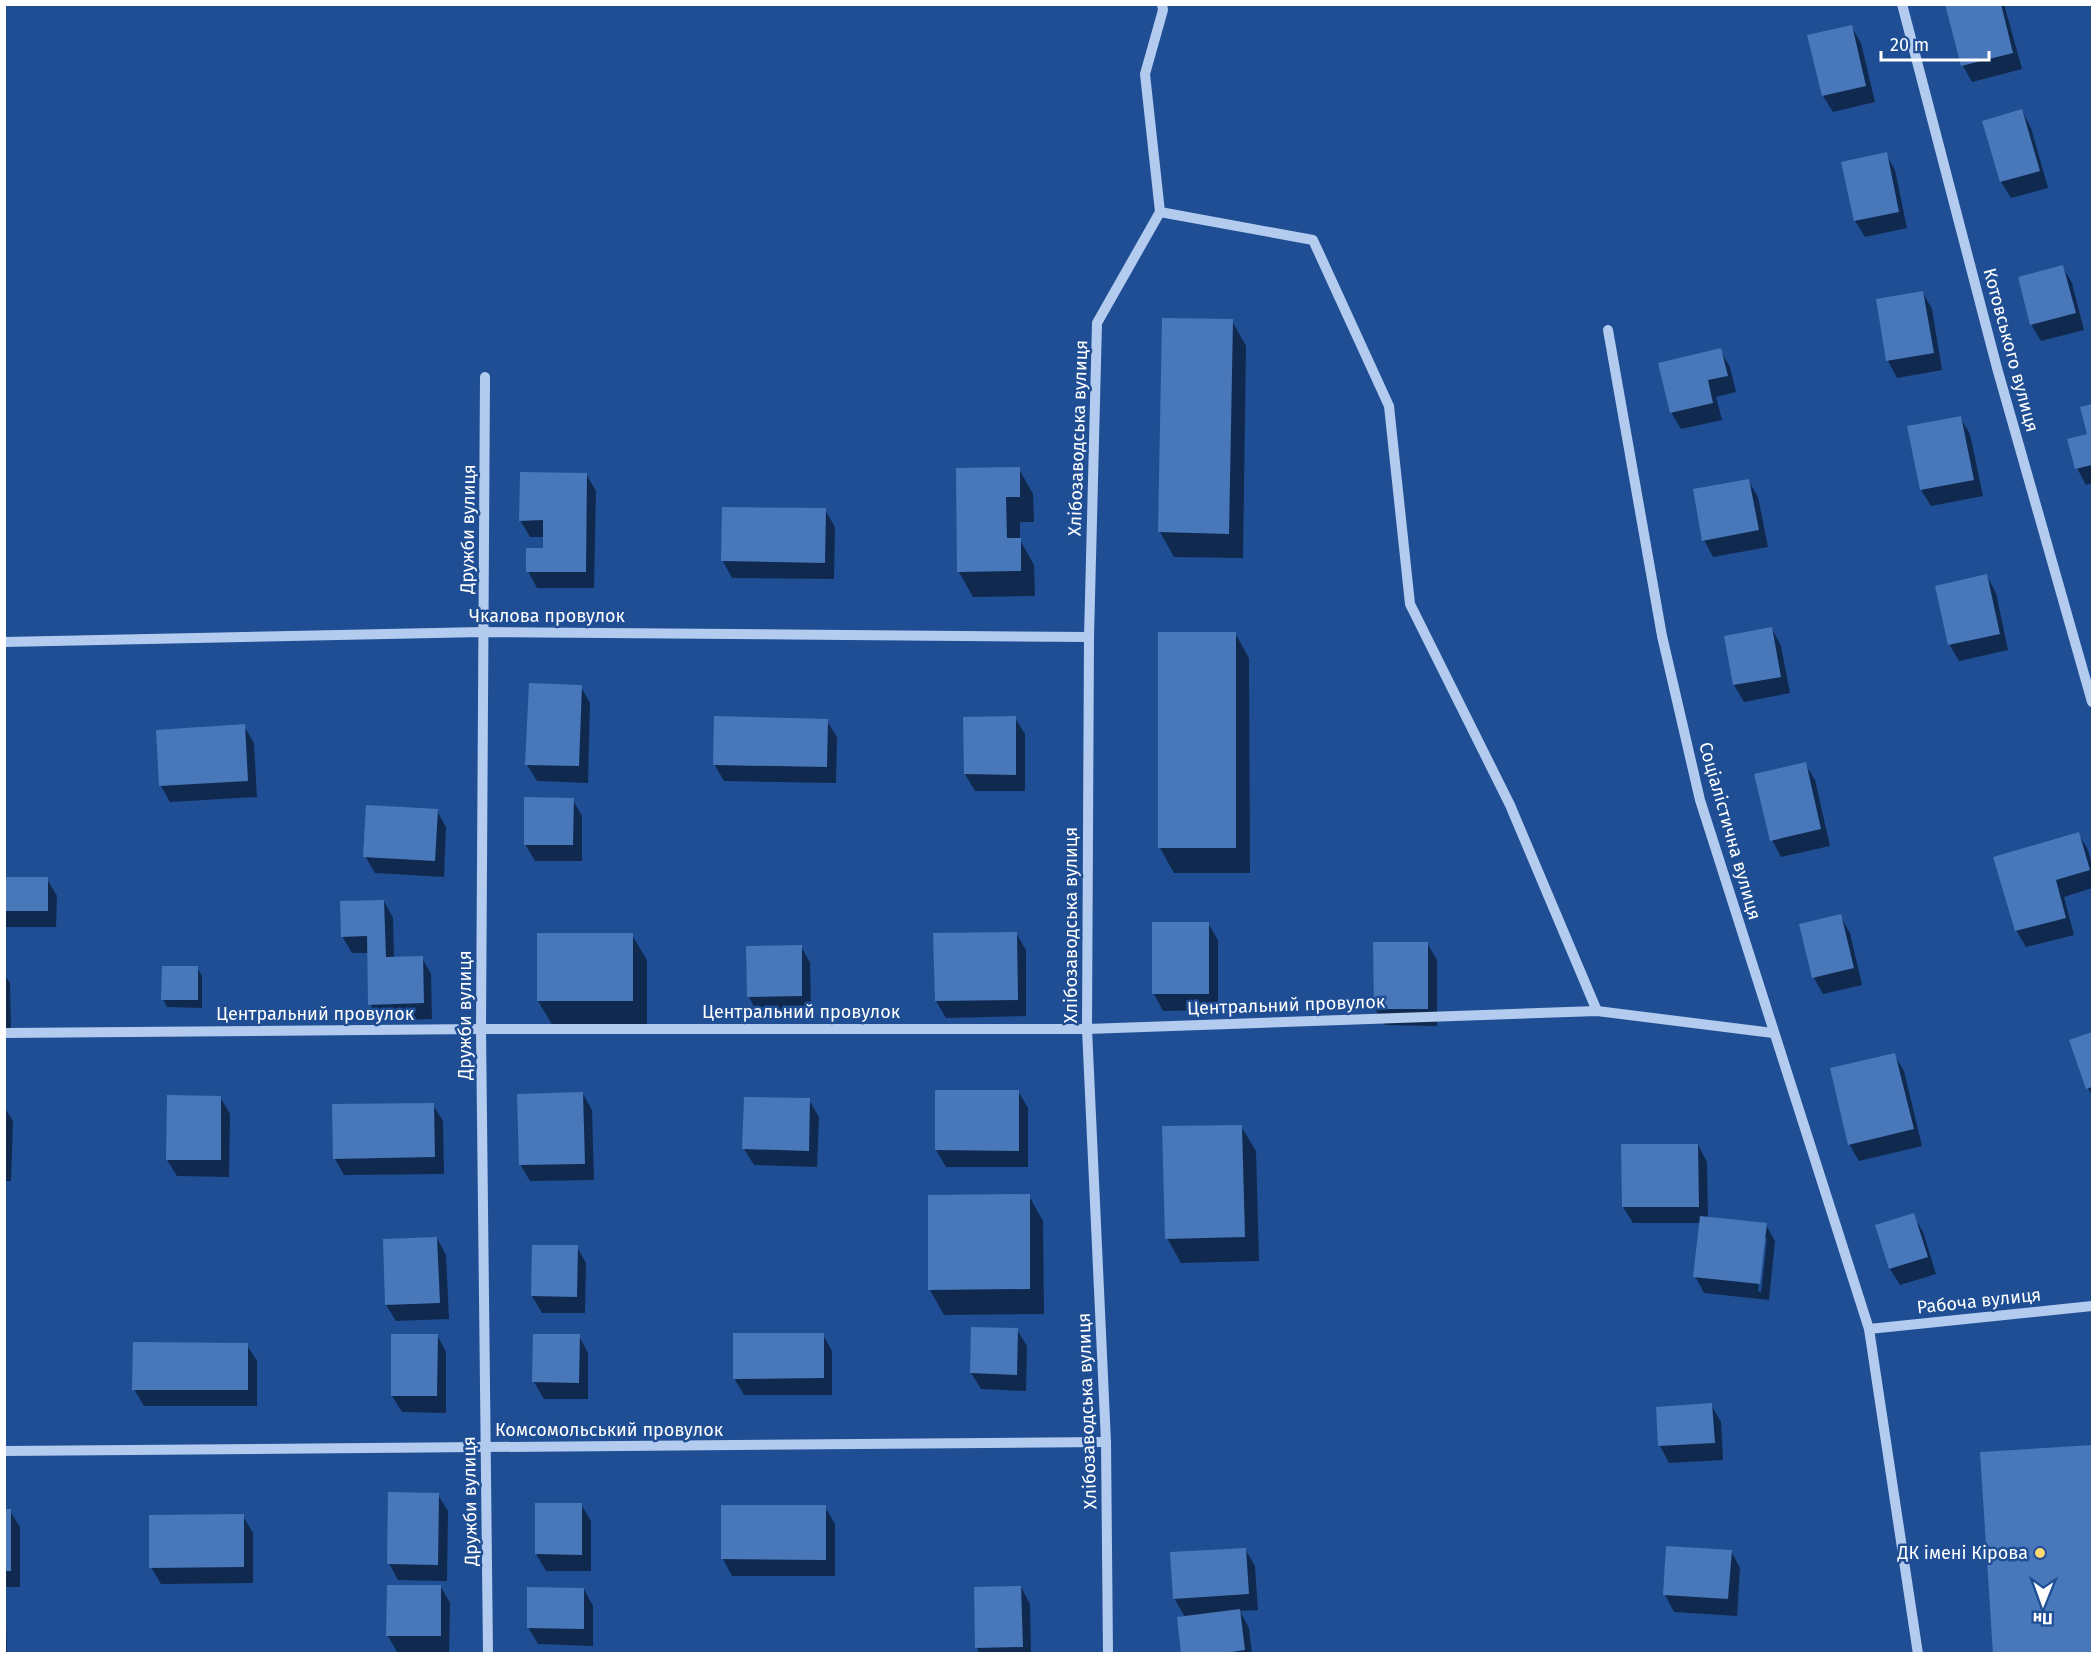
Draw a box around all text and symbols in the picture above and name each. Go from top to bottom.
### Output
scale bar [1881,24,1989,62]
text: 20 m [1890,34,1929,56]
street label: Котовського вулиця [1979,266,2043,434]
street label: Хлібозаводська вулиця [1064,339,1092,537]
street label: Дружби вулиця [456,464,480,595]
street label: Чкалова провулок [469,605,626,627]
street label: Соціалістична вулиця [1694,740,1766,922]
street label: Хлібозаводська вулиця [1060,827,1082,1023]
street label: Дружби вулиця [454,950,476,1081]
street label: Центральний провулок [1187,991,1386,1019]
street label: Центральний провулок [702,1001,901,1023]
street label: Центральний провулок [216,1003,415,1025]
street label: Рабоча вулиця [1916,1284,2042,1318]
street label: Хлібозаводська вулиця [1073,1312,1101,1510]
street label: Комсомольський провулок [495,1419,724,1441]
street label: Дружби вулиця [458,1436,482,1567]
place label: ДК імені Кірова [1897,1542,2028,1564]
marker: ДК імені Кірова [2033,1546,2047,1560]
north arrow [2013,1574,2073,1634]
text: Пн [2033,1609,2053,1628]

